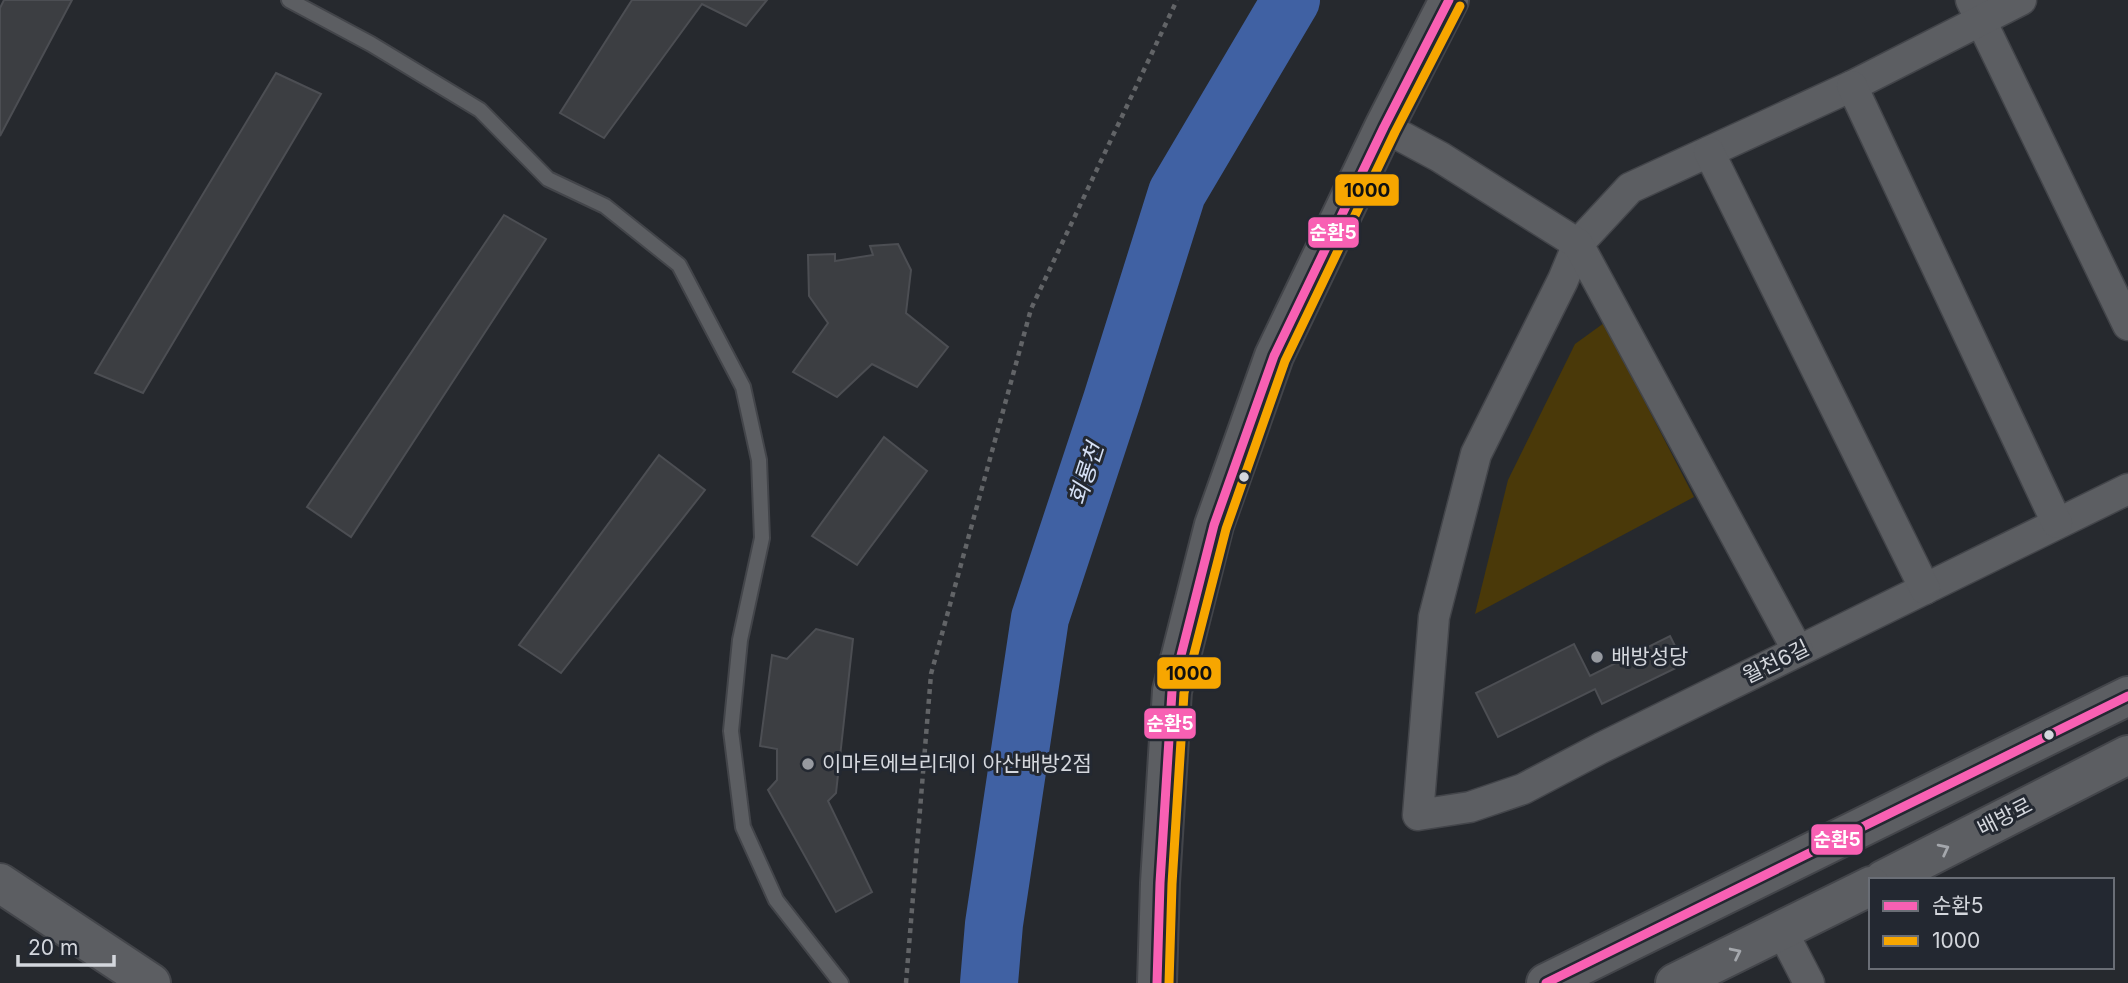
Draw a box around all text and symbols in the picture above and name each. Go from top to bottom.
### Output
line badge: 1000 [1334,173,1400,207]
text: 1000 [1344,179,1390,202]
line badge: 순환5 [1307,216,1360,249]
text: 순환5 [1309,221,1357,244]
water label: 회룡천 [1063,437,1110,509]
unlabelled marker [1237,470,1251,484]
street label: 월천6길 [1738,635,1813,688]
place label: 배방성당 [1611,644,1688,669]
marker: 배방성당 [1589,649,1605,665]
line badge: 1000 [1156,656,1222,690]
text: 1000 [1166,662,1212,685]
line badge: 순환5 [1143,707,1197,740]
text: 순환5 [1146,712,1194,735]
unlabelled marker [2042,728,2056,742]
place label: 이마트에브리데이 아산배방2점 [822,751,1092,776]
marker: 이마트에브리데이 아산배방2점 [800,756,816,772]
street label: 배방로 [1973,792,2036,841]
line badge: 순환5 [1810,823,1864,856]
text: 순환5 [1813,828,1861,851]
one-way arrow [1937,843,1949,857]
legend [1869,878,2114,969]
text: 순환5 [1932,893,1983,918]
scale bar [18,923,114,967]
text: 1000 [1932,928,1980,953]
text: 20 m [28,935,78,960]
one-way arrow [1729,948,1741,962]

